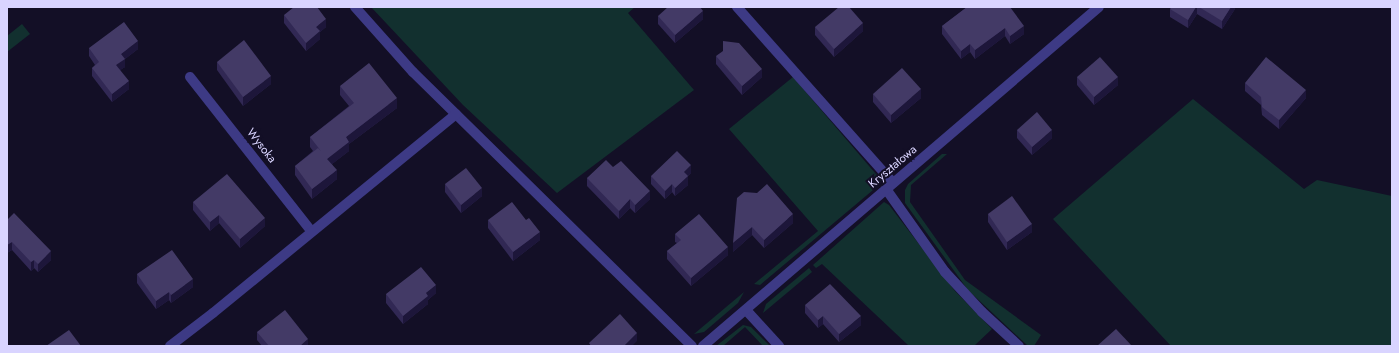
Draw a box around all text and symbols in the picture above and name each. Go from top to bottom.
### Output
street label: Wysoka [243,126,279,166]
street label: Kryształowa [866,143,920,191]

